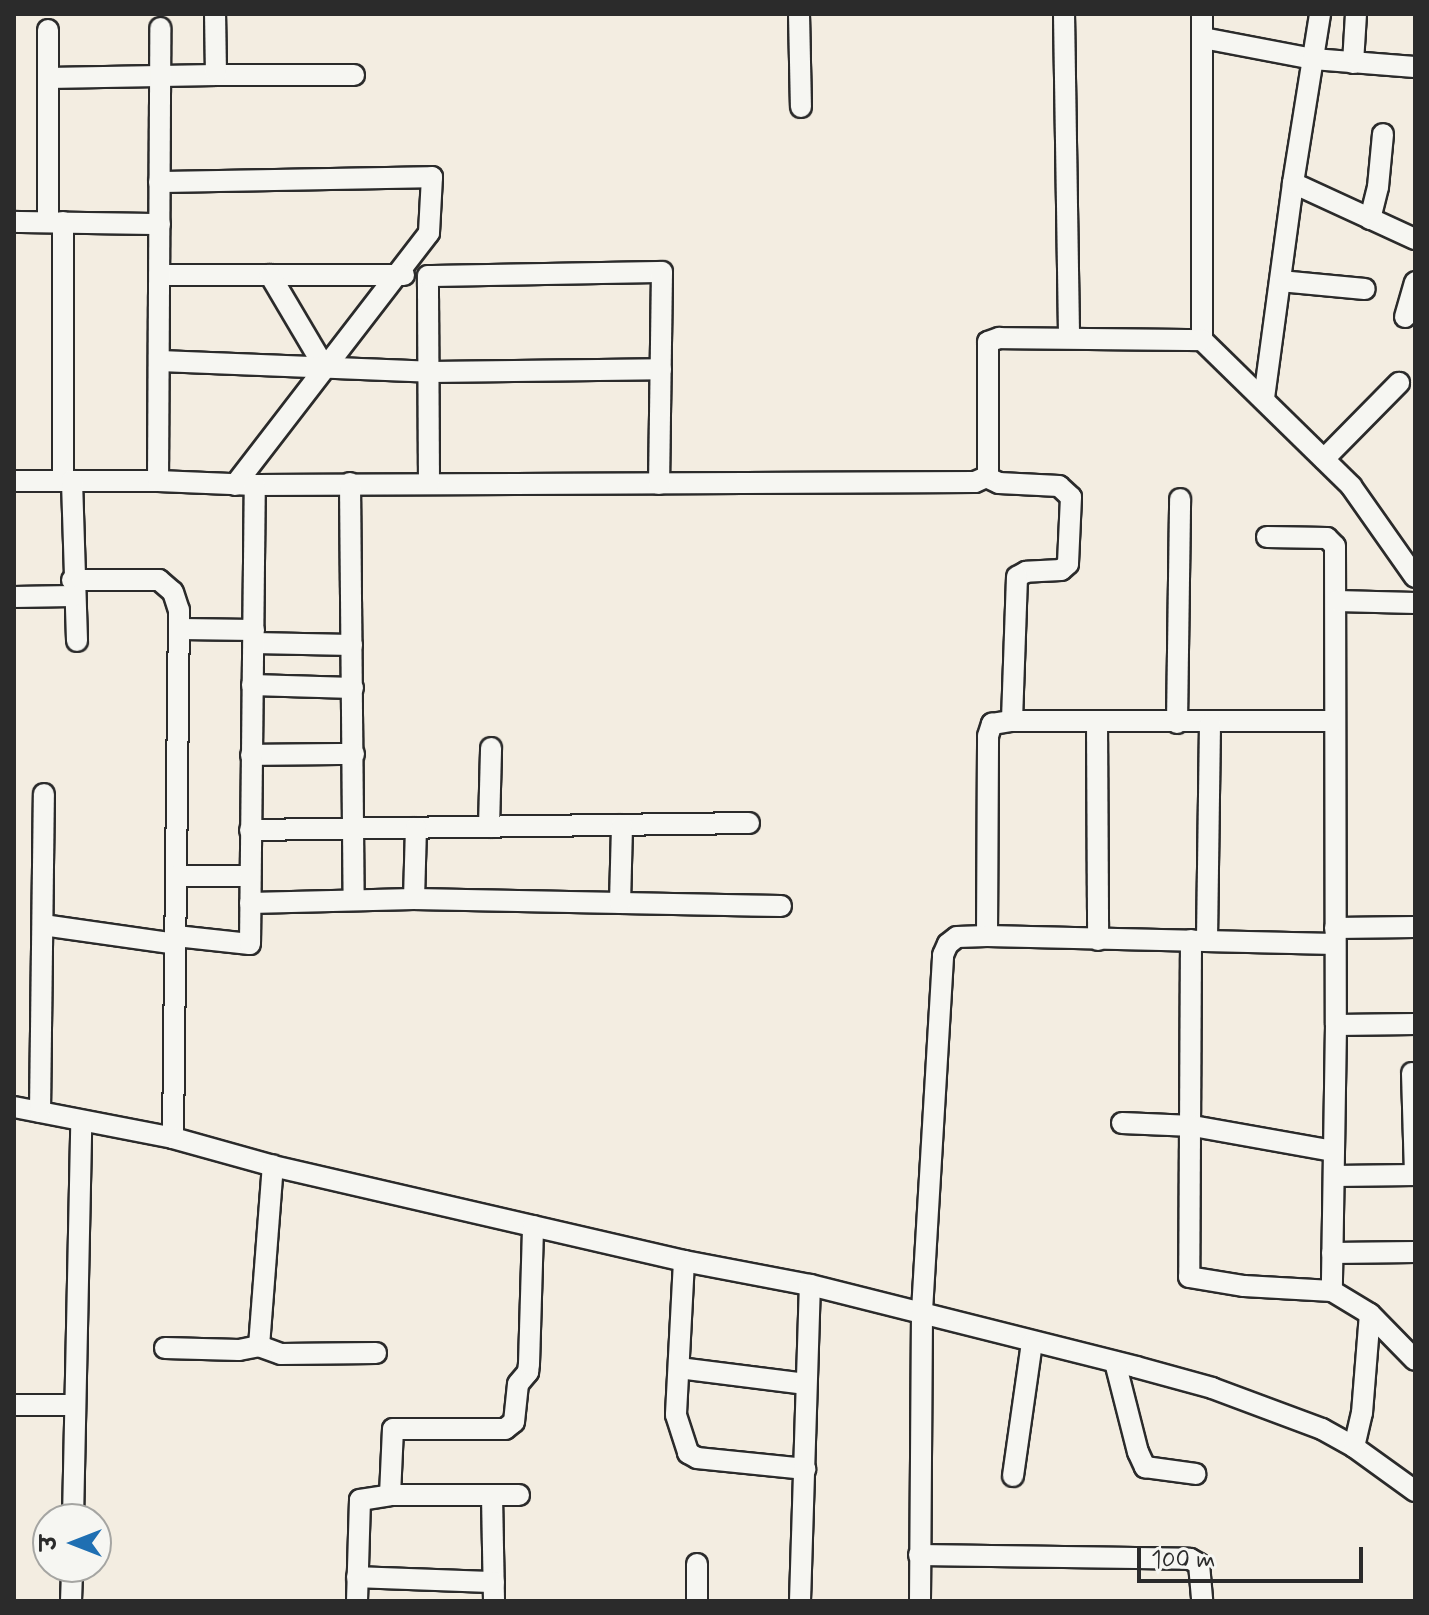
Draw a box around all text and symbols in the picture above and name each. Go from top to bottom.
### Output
north arrow [32,1503,112,1583]
scale bar [1141,1531,1367,1581]
text: उ [36,1536,64,1550]
text: 100 m [1151,1545,1215,1576]

